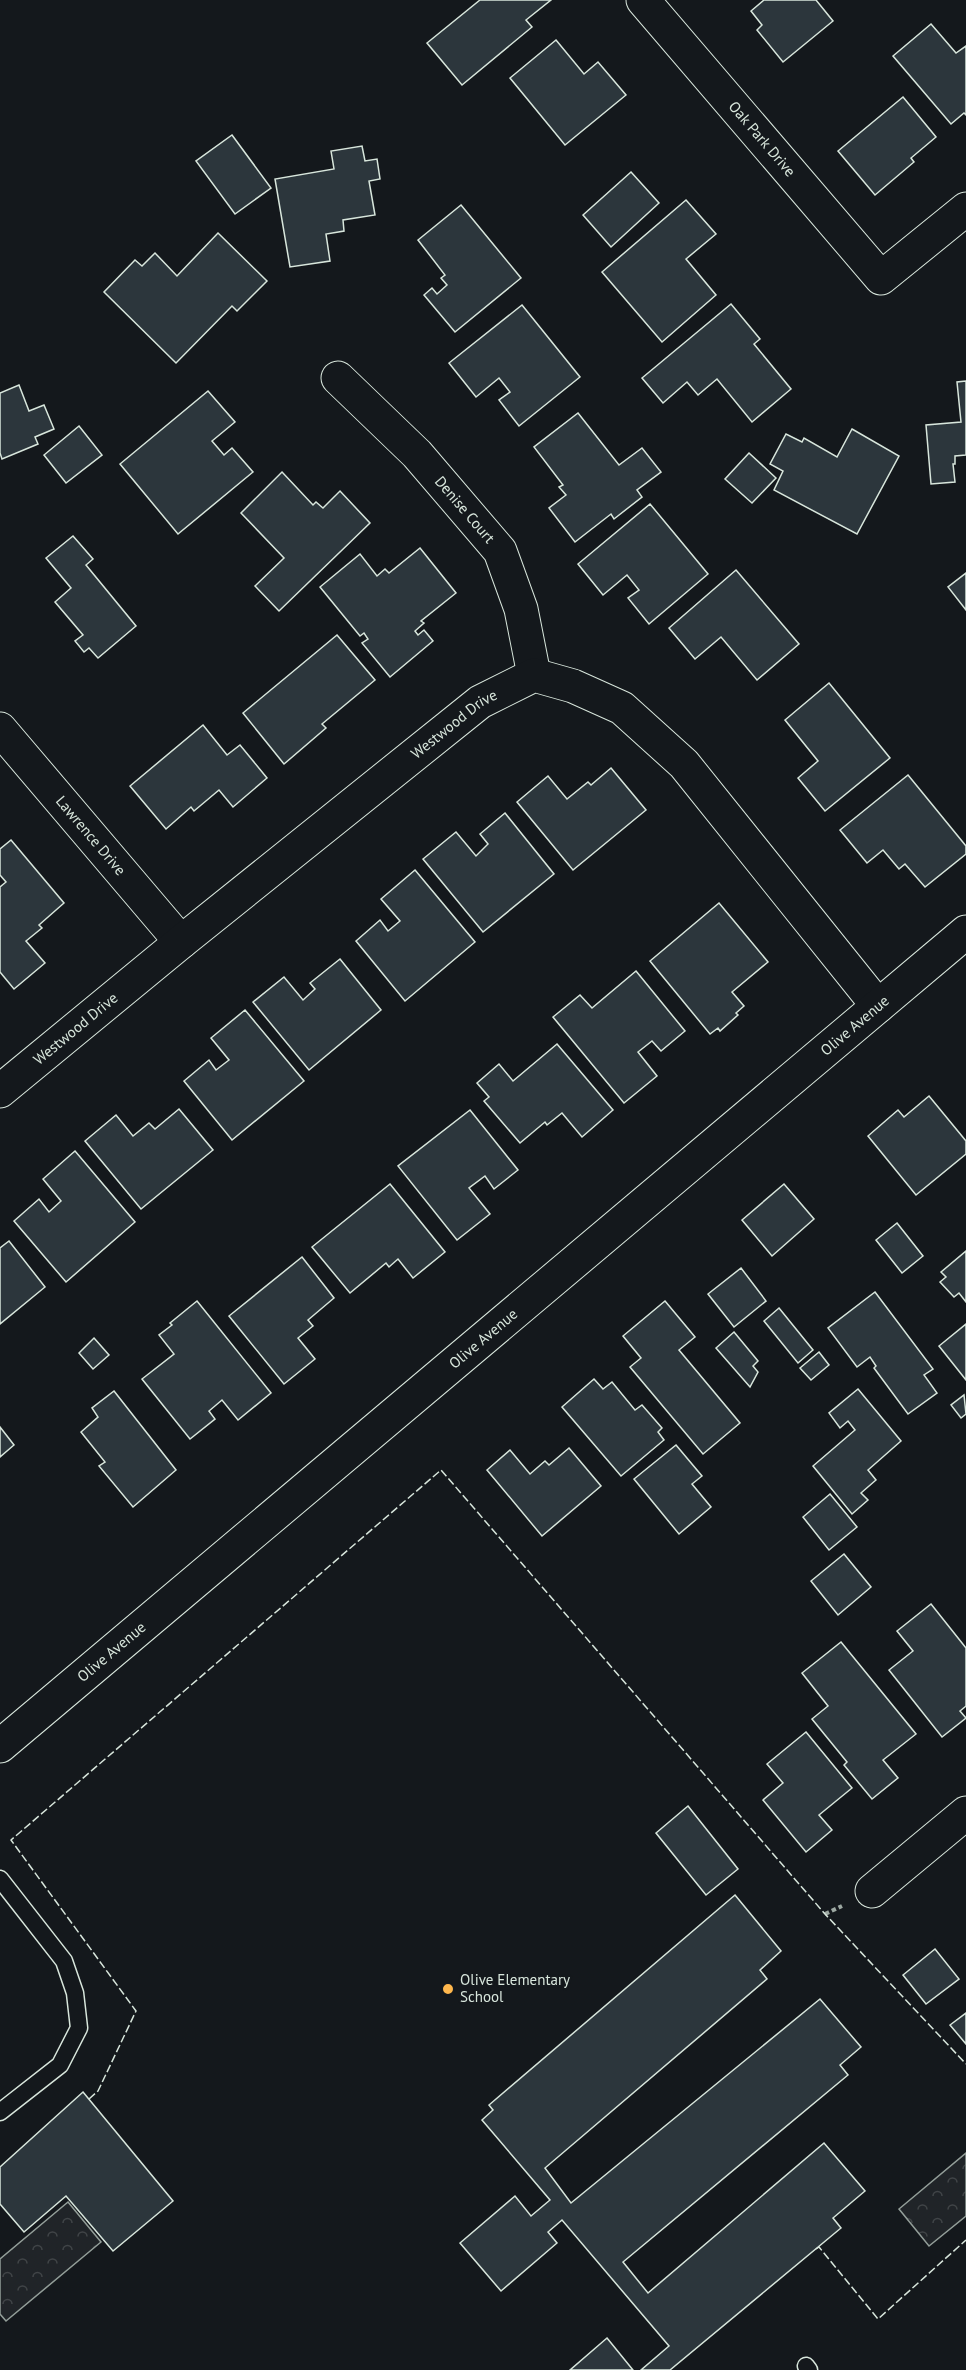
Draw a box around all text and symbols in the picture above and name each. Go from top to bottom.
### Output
street label: Oak Park Drive [725,97,800,180]
street label: Denise Court [431,472,499,547]
street label: Westwood Drive [407,685,500,763]
street label: Lawrence Drive [52,792,130,879]
street label: Westwood Drive [29,988,121,1069]
street label: Olive Avenue [816,991,893,1059]
street label: Olive Avenue [445,1304,521,1373]
street label: Olive Avenue [73,1617,149,1686]
place label: Olive Elementary School [460,1970,570,2006]
marker: Olive Elementary School [441,1982,455,1996]

